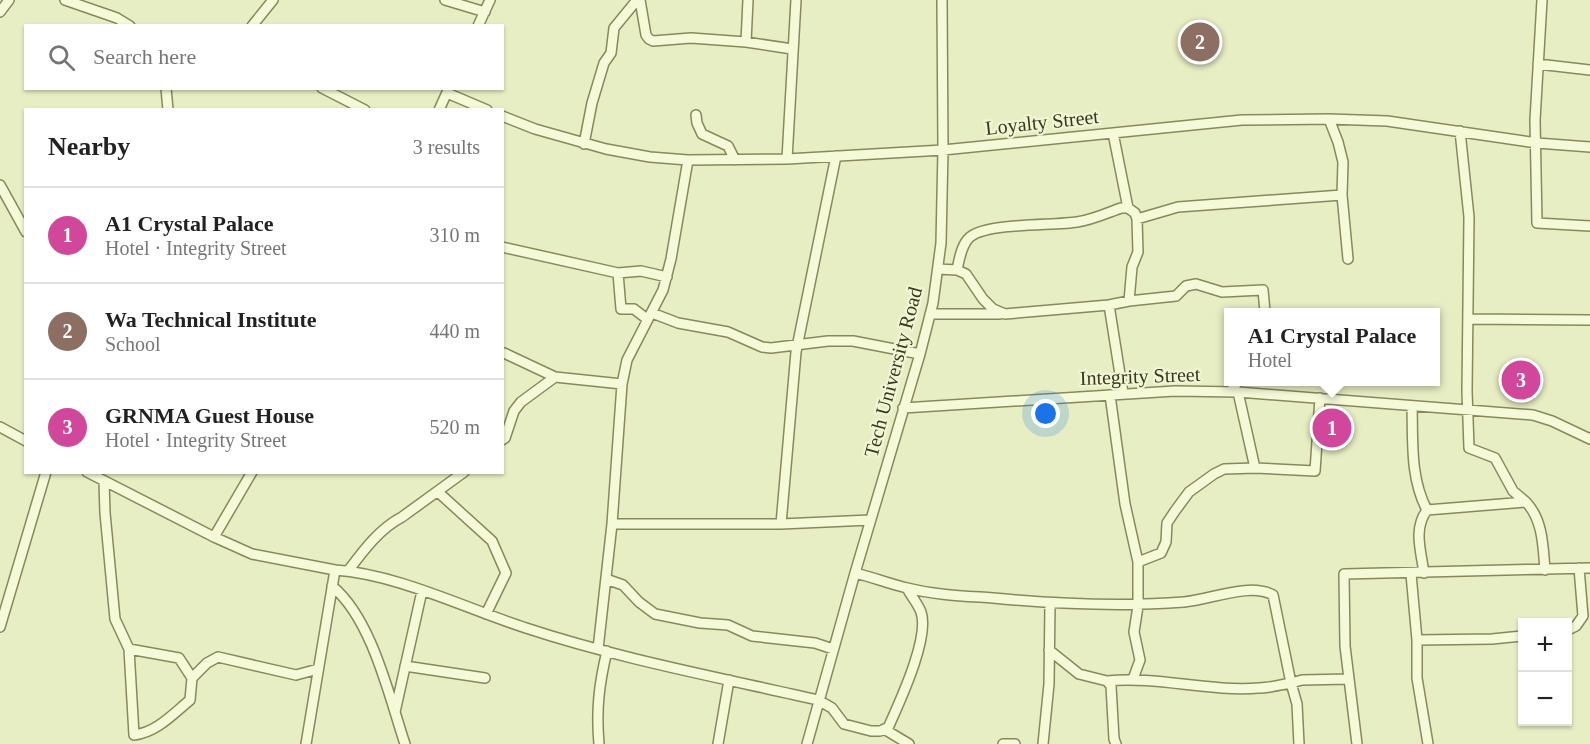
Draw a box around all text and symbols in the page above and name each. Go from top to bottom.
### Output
pin: 2 [1180,20,1220,64]
search box [24,24,504,90]
icon: search [45,41,78,74]
text: Search here [93,44,196,69]
street label: Loyalty Street [984,105,1100,140]
text: Nearby [48,132,130,161]
text: 3 results [413,136,480,158]
text: A1 Crystal Palace [105,211,274,236]
text: 1 [63,224,73,246]
text: 310 m [429,224,480,246]
text: Hotel · Integrity Street [105,237,287,259]
street label: Tech University Road [860,285,927,460]
text: Wa Technical Institute [105,307,316,332]
popup [1224,308,1440,386]
text: 2 [63,320,73,342]
text: 440 m [429,320,480,342]
text: A1 Crystal Palace [1248,323,1416,348]
text: School [105,333,161,355]
text: Hotel [1248,349,1292,371]
pin: 3 [1502,358,1540,403]
street label: Integrity Street [1079,363,1201,390]
your location [1031,399,1060,428]
text: GRNMA Guest House [105,403,314,428]
pin: 1 [1312,406,1352,450]
text: 3 [63,416,73,438]
text: 520 m [429,416,480,438]
text: Hotel · Integrity Street [105,429,287,451]
map controls [1518,618,1572,726]
button: + [1518,618,1572,672]
button: − [1518,672,1572,726]

